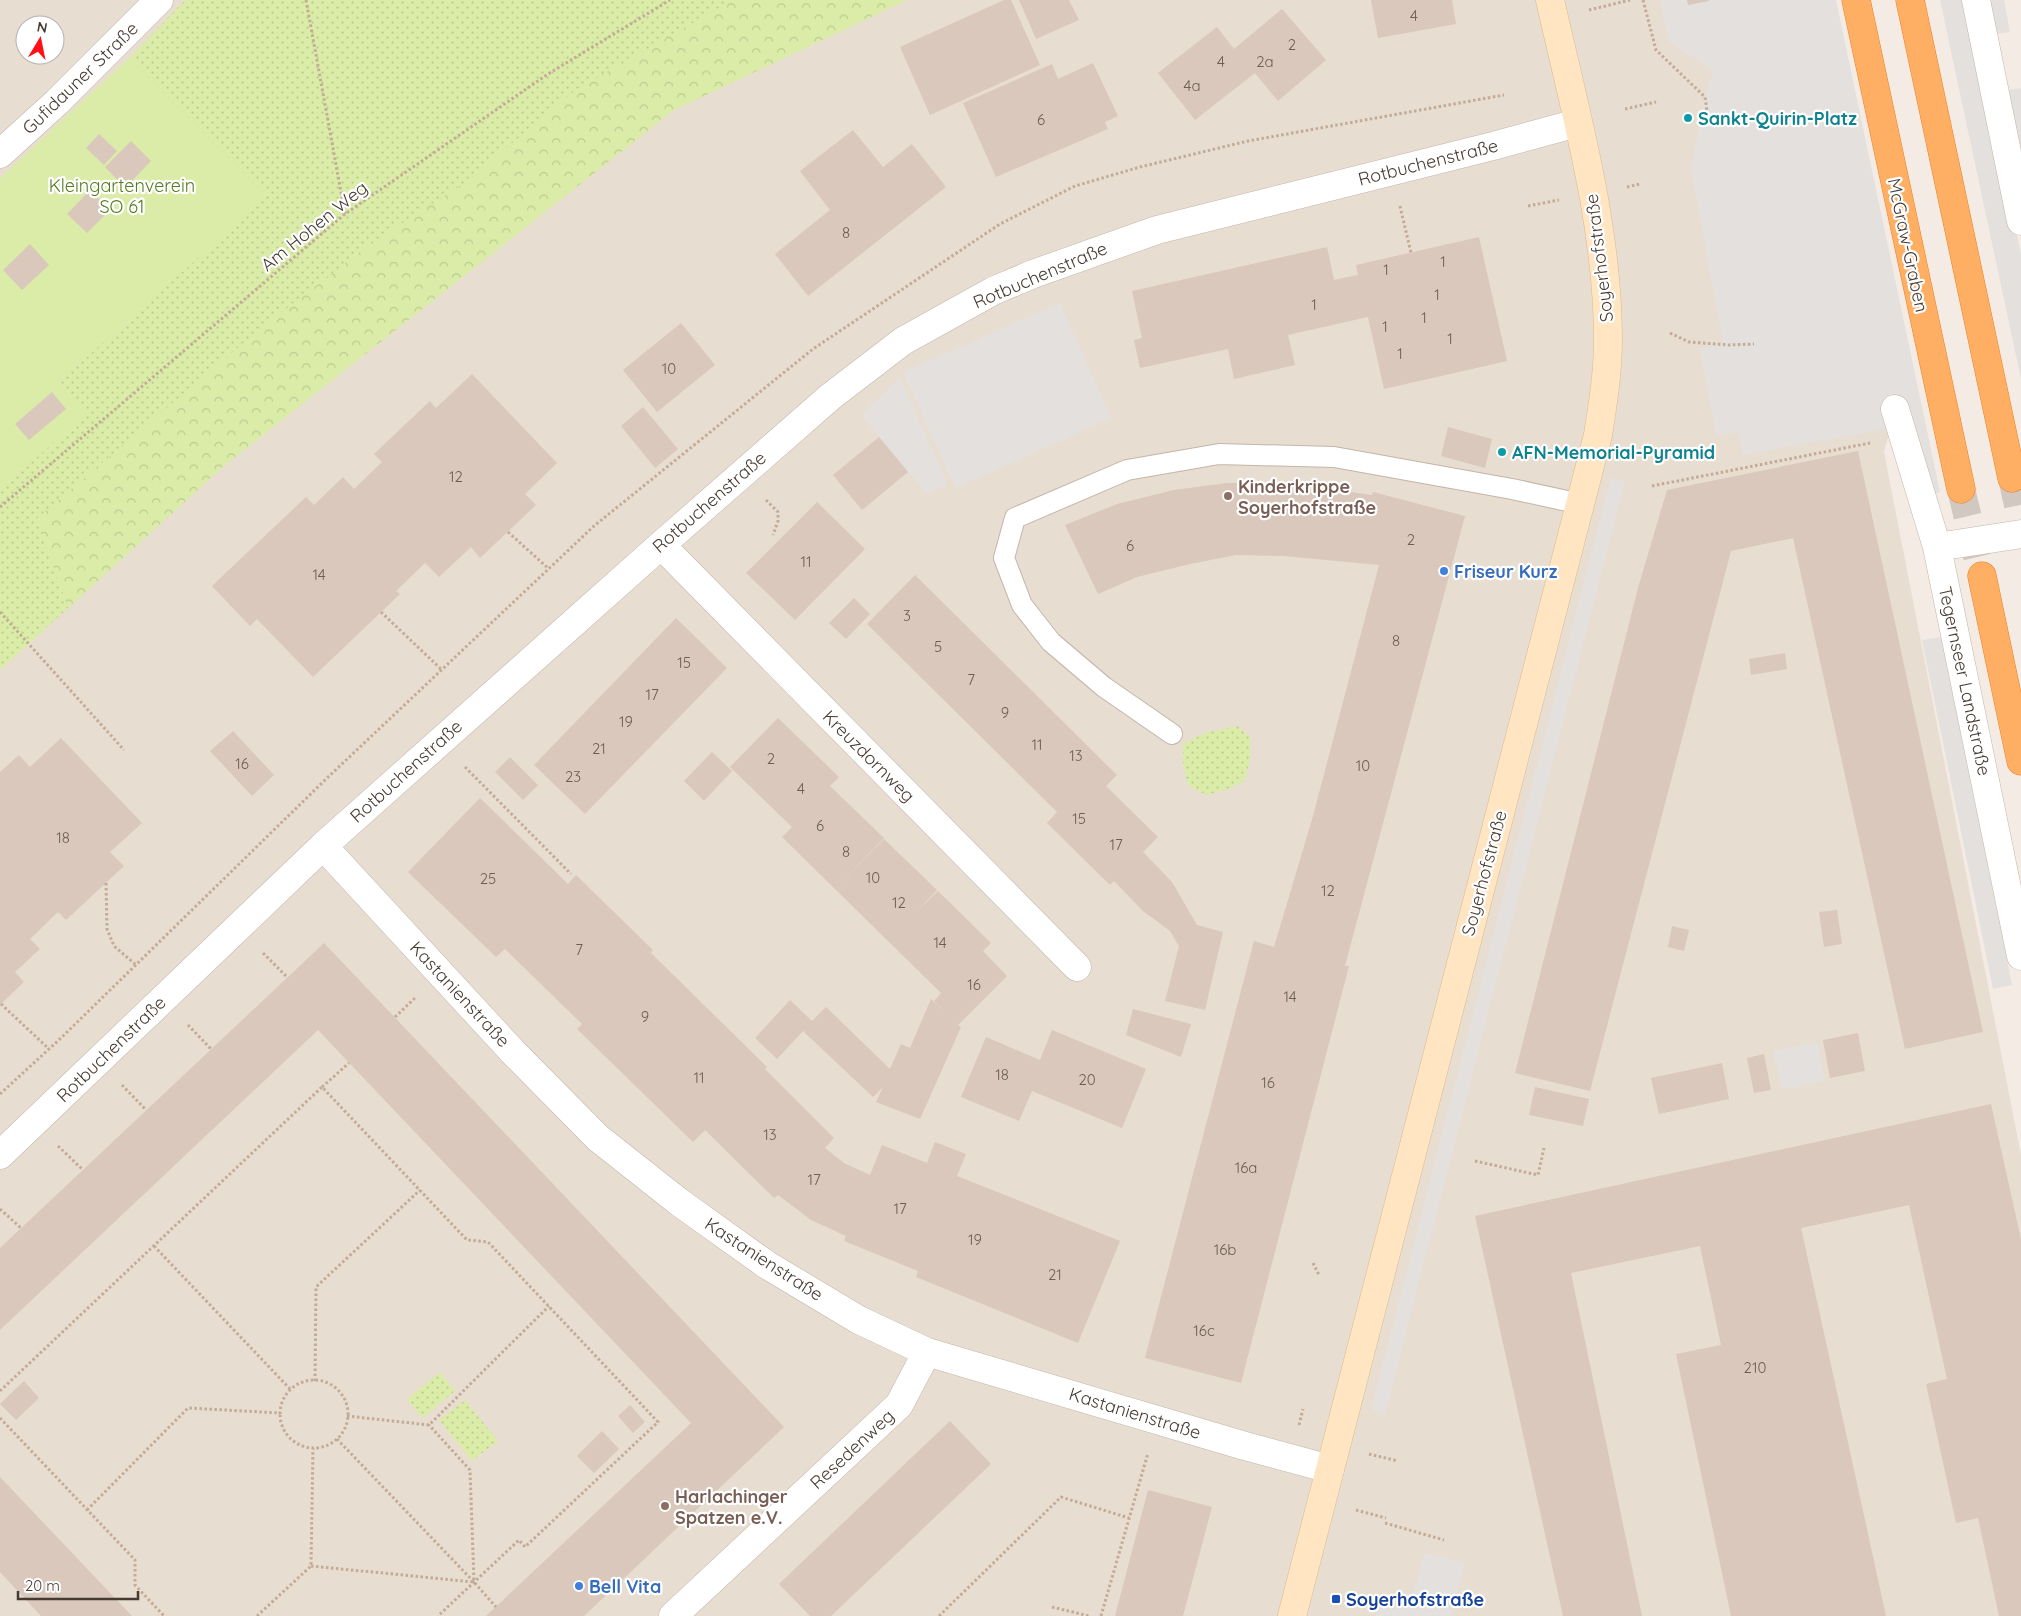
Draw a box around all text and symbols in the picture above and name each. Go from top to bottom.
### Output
house number: 4 [1410,6,1418,25]
north arrow [15,15,65,65]
street label: Gufidauner Straße [17,17,143,139]
text: N [36,17,49,37]
house number: 2 [1288,35,1296,54]
house number: 4 [1217,52,1225,71]
house number: 2a [1256,52,1274,71]
house number: 4a [1184,76,1201,95]
place label: Sankt-Quirin-Platz [1698,107,1857,130]
house number: 6 [1037,110,1045,129]
marker: Sankt-Quirin-Platz [1682,112,1694,124]
street label: Rotbuchenstraße [1356,133,1500,191]
park label: Kleingartenverein SO 61 [49,174,195,218]
street label: Am Hohen Weg [256,176,372,276]
street label: McGraw-Graben [1883,176,1933,314]
street label: Soyerhofstraße [1580,193,1618,323]
house number: 8 [842,223,850,242]
street label: Rotbuchenstraße [969,236,1111,314]
house number: 1 [1440,252,1446,271]
house number: 1 [1383,260,1389,279]
house number: 1 [1434,285,1440,304]
house number: 1 [1311,295,1317,314]
house number: 1 [1421,308,1427,327]
house number: 1 [1382,317,1388,336]
house number: 1 [1447,329,1453,348]
house number: 1 [1397,344,1403,363]
house number: 10 [662,359,676,378]
place label: AFN-Memorial-Pyramid [1512,441,1715,464]
street label: Rotbuchenstraße [647,446,771,558]
marker: AFN-Memorial-Pyramid [1496,446,1508,458]
house number: 12 [449,467,463,486]
place label: Kinderkrippe Soyerhofstraße [1238,475,1376,519]
marker: Kinderkrippe Soyerhofstraße [1222,490,1234,502]
house number: 2 [1407,530,1415,549]
house number: 6 [1126,536,1134,555]
house number: 11 [800,552,812,571]
place label: Friseur Kurz [1454,560,1558,583]
house number: 14 [312,565,326,584]
marker: Friseur Kurz [1438,565,1450,577]
street label: Tegernseer Landstraße [1934,584,1996,778]
house number: 3 [903,606,911,625]
house number: 8 [1392,631,1400,650]
house number: 5 [934,637,942,656]
house number: 15 [677,653,691,672]
house number: 7 [967,670,975,689]
house number: 17 [645,685,659,704]
house number: 9 [1001,703,1009,722]
street label: Kreuzdornweg [818,705,920,807]
house number: 19 [619,712,633,731]
street label: Rotbuchenstraße [345,714,467,828]
house number: 11 [1031,735,1043,754]
house number: 21 [592,739,606,758]
house number: 13 [1069,746,1083,765]
house number: 2 [767,749,775,768]
house number: 16 [235,754,249,773]
house number: 10 [1356,756,1370,775]
house number: 23 [565,767,581,786]
house number: 4 [797,779,805,798]
street label: Soyerhofstraße [1456,808,1512,938]
house number: 15 [1072,809,1086,828]
house number: 6 [816,816,824,835]
house number: 18 [56,828,70,847]
house number: 17 [1109,835,1123,854]
house number: 8 [842,842,850,861]
house number: 10 [866,868,880,887]
house number: 25 [480,869,496,888]
house number: 12 [1321,881,1335,900]
house number: 12 [892,893,906,912]
house number: 14 [933,933,947,952]
street label: Kastanienstraße [405,936,515,1052]
house number: 7 [575,940,583,959]
house number: 16 [967,975,981,994]
house number: 14 [1283,987,1297,1006]
street label: Rotbuchenstraße [51,991,171,1107]
house number: 9 [641,1007,649,1026]
house number: 18 [995,1065,1009,1084]
house number: 11 [693,1068,705,1087]
house number: 20 [1078,1070,1096,1089]
house number: 16 [1261,1073,1275,1092]
house number: 13 [763,1125,777,1144]
house number: 16a [1235,1158,1257,1177]
house number: 17 [807,1170,821,1189]
house number: 17 [893,1199,907,1218]
street label: Kastanienstraße [700,1212,828,1306]
house number: 19 [968,1230,982,1249]
house number: 16b [1214,1240,1236,1259]
house number: 21 [1048,1265,1062,1284]
house number: 16c [1193,1321,1215,1340]
house number: 210 [1744,1358,1766,1377]
street label: Kastanienstraße [1066,1382,1204,1444]
street label: Resedenweg [805,1404,899,1494]
place label: Harlachinger Spatzen e.V. [675,1485,788,1529]
marker: Harlachinger Spatzen e.V. [659,1500,671,1512]
scale bar [18,1568,138,1600]
place label: Bell Vita [589,1575,661,1598]
text: 20 m [25,1576,60,1595]
marker: Bell Vita [573,1580,585,1592]
place label: Soyerhofstraße [1346,1588,1484,1611]
marker: Soyerhofstraße [1330,1593,1342,1605]

